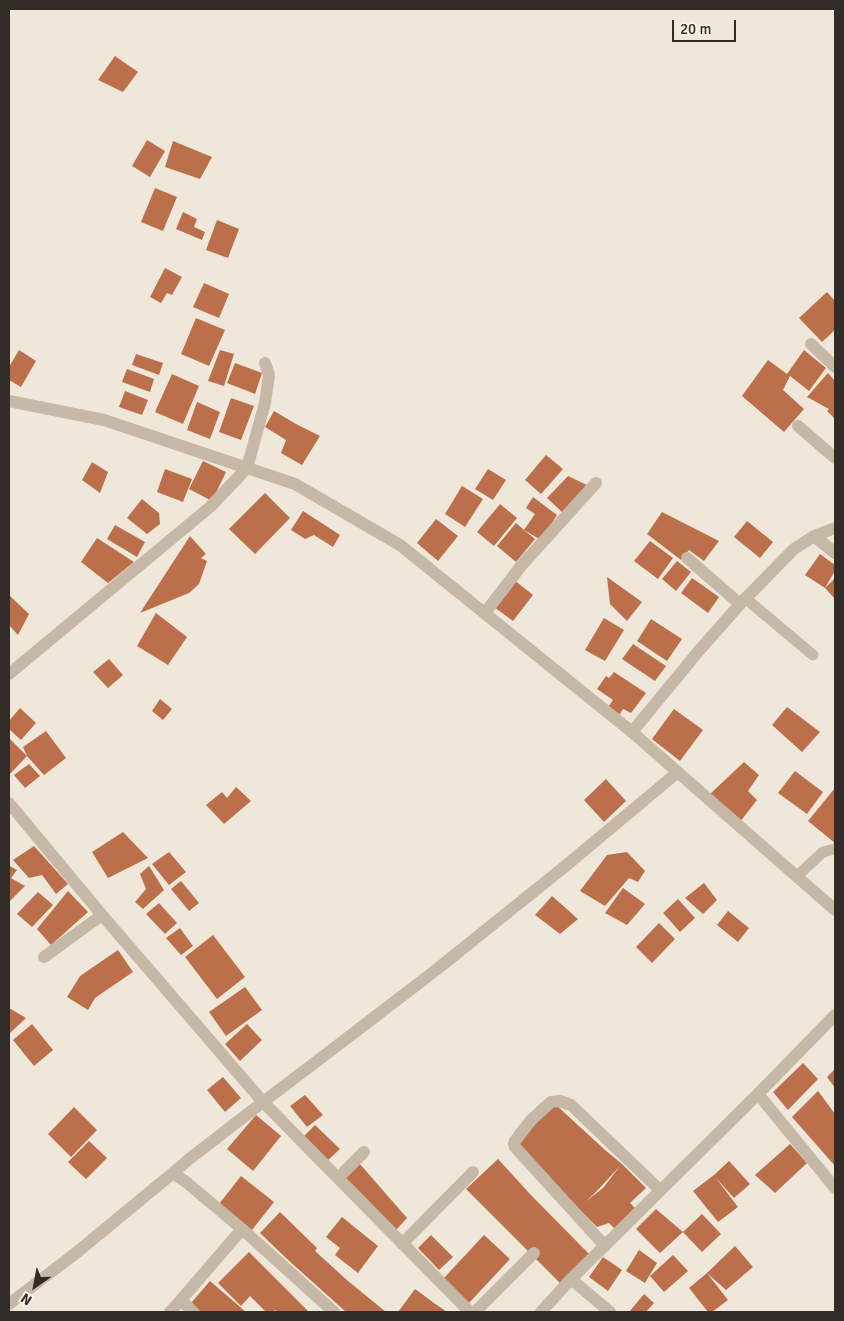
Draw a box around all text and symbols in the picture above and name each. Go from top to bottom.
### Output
scale bar [674,10,738,42]
text: 20 m [680,20,711,38]
north arrow [10,1261,60,1311]
text: N [18,1289,35,1309]

